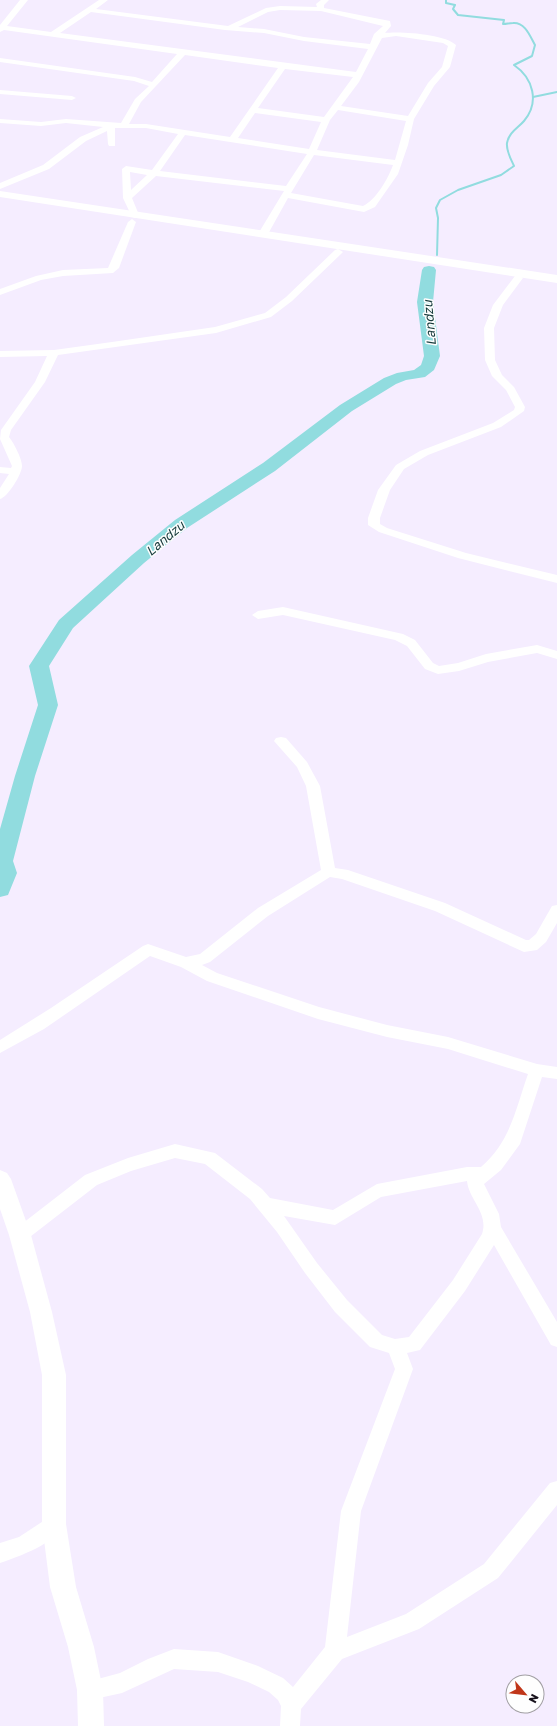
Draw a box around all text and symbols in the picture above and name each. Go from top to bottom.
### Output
water label: Landzu [419,299,439,346]
water label: Landzu [142,517,188,559]
north arrow [505,1674,545,1714]
text: N [527,1692,542,1706]

